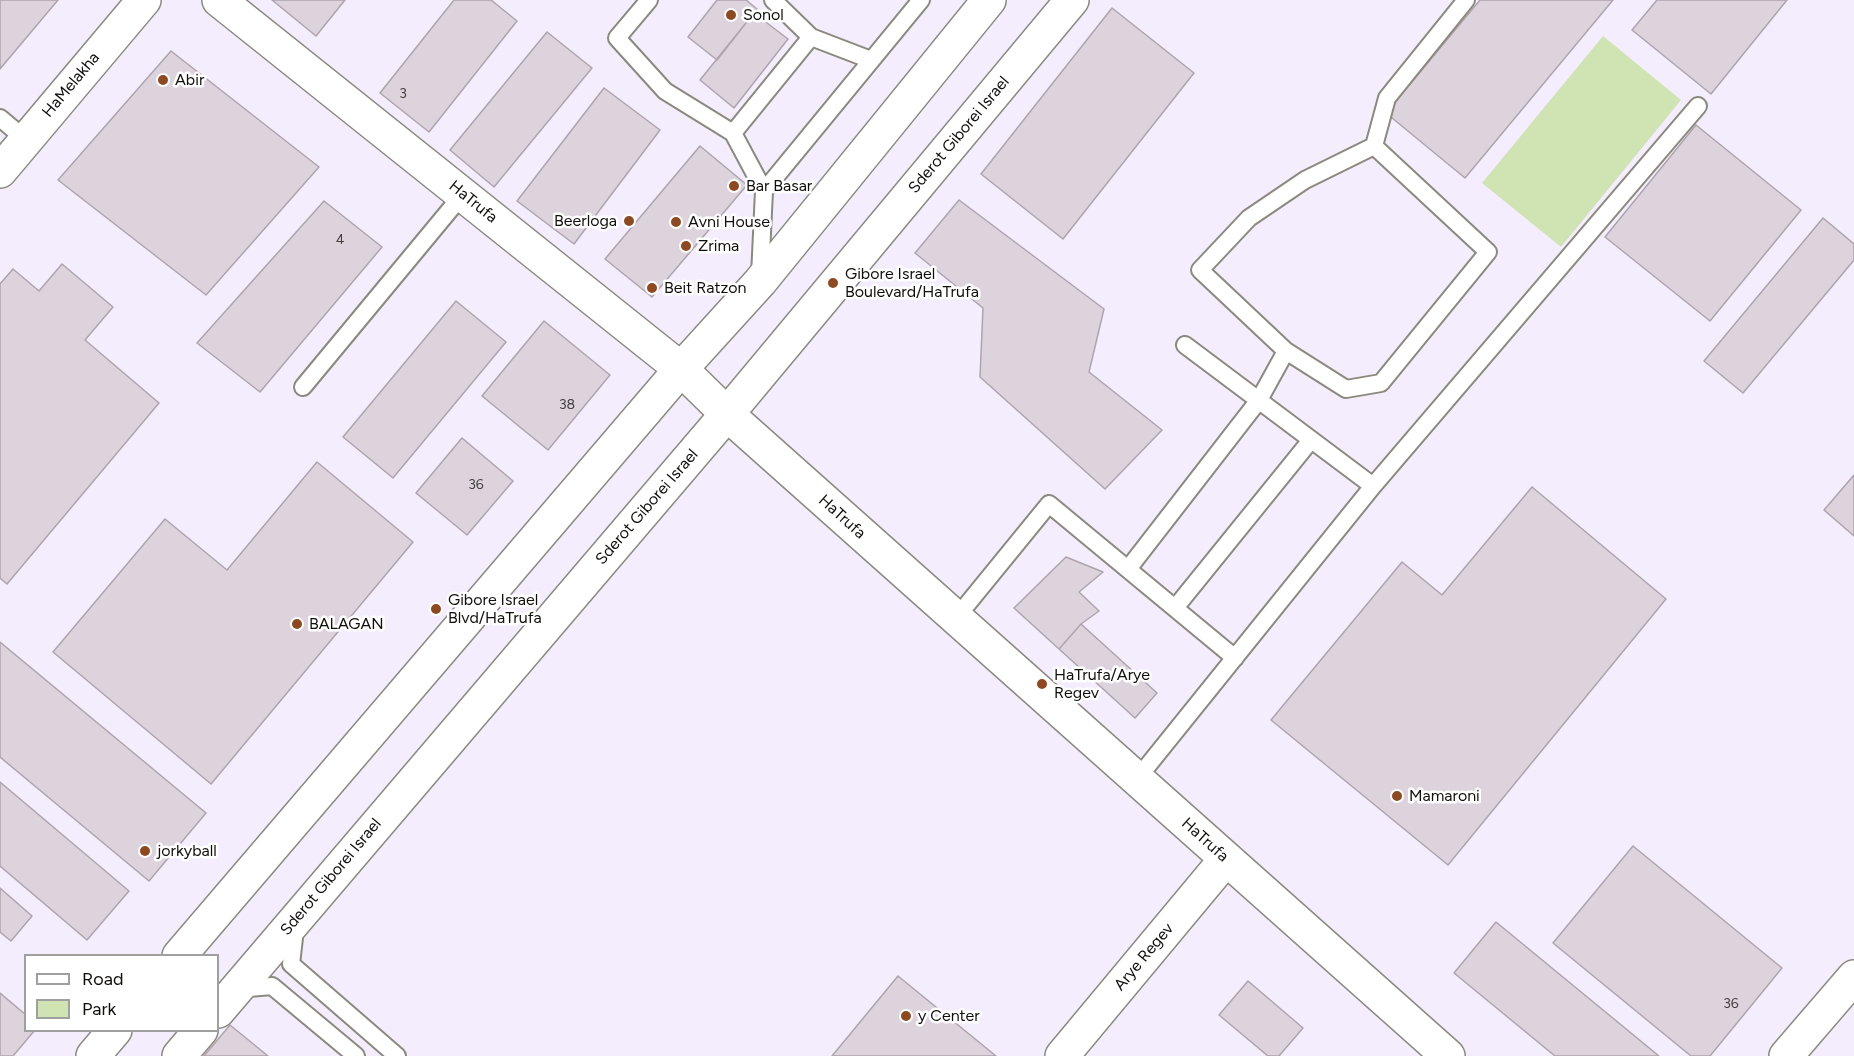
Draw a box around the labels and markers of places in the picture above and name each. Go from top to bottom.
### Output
place label: Sonol [743,5,784,25]
marker: Sonol [724,8,738,22]
place label: Abir [175,70,204,90]
marker: Abir [156,73,170,87]
place label: Bar Basar [746,176,812,196]
marker: Bar Basar [727,179,741,193]
place label: Beerloga [554,211,617,231]
place label: Avni House [688,212,770,232]
marker: Beerloga [622,214,636,228]
marker: Avni House [669,215,683,229]
place label: Zrima [698,236,739,256]
marker: Zrima [679,239,693,253]
place label: Gibore Israel Boulevard/HaTrufa [845,264,979,302]
marker: Gibore Israel Boulevard/HaTrufa [826,276,840,290]
place label: Beit Ratzon [664,278,747,298]
marker: Beit Ratzon [645,281,659,295]
place label: Gibore Israel Blvd/HaTrufa [448,590,542,628]
marker: Gibore Israel Blvd/HaTrufa [429,602,443,616]
place label: BALAGAN [309,614,384,634]
marker: BALAGAN [290,617,304,631]
place label: HaTrufa/Arye Regev [1054,665,1150,703]
marker: HaTrufa/Arye Regev [1035,677,1049,691]
place label: Mamaroni [1409,786,1480,806]
marker: Mamaroni [1390,789,1404,803]
place label: jorkyball [157,841,217,861]
marker: jorkyball [138,844,152,858]
place label: y Center [918,1006,980,1026]
marker: y Center [899,1009,913,1023]

